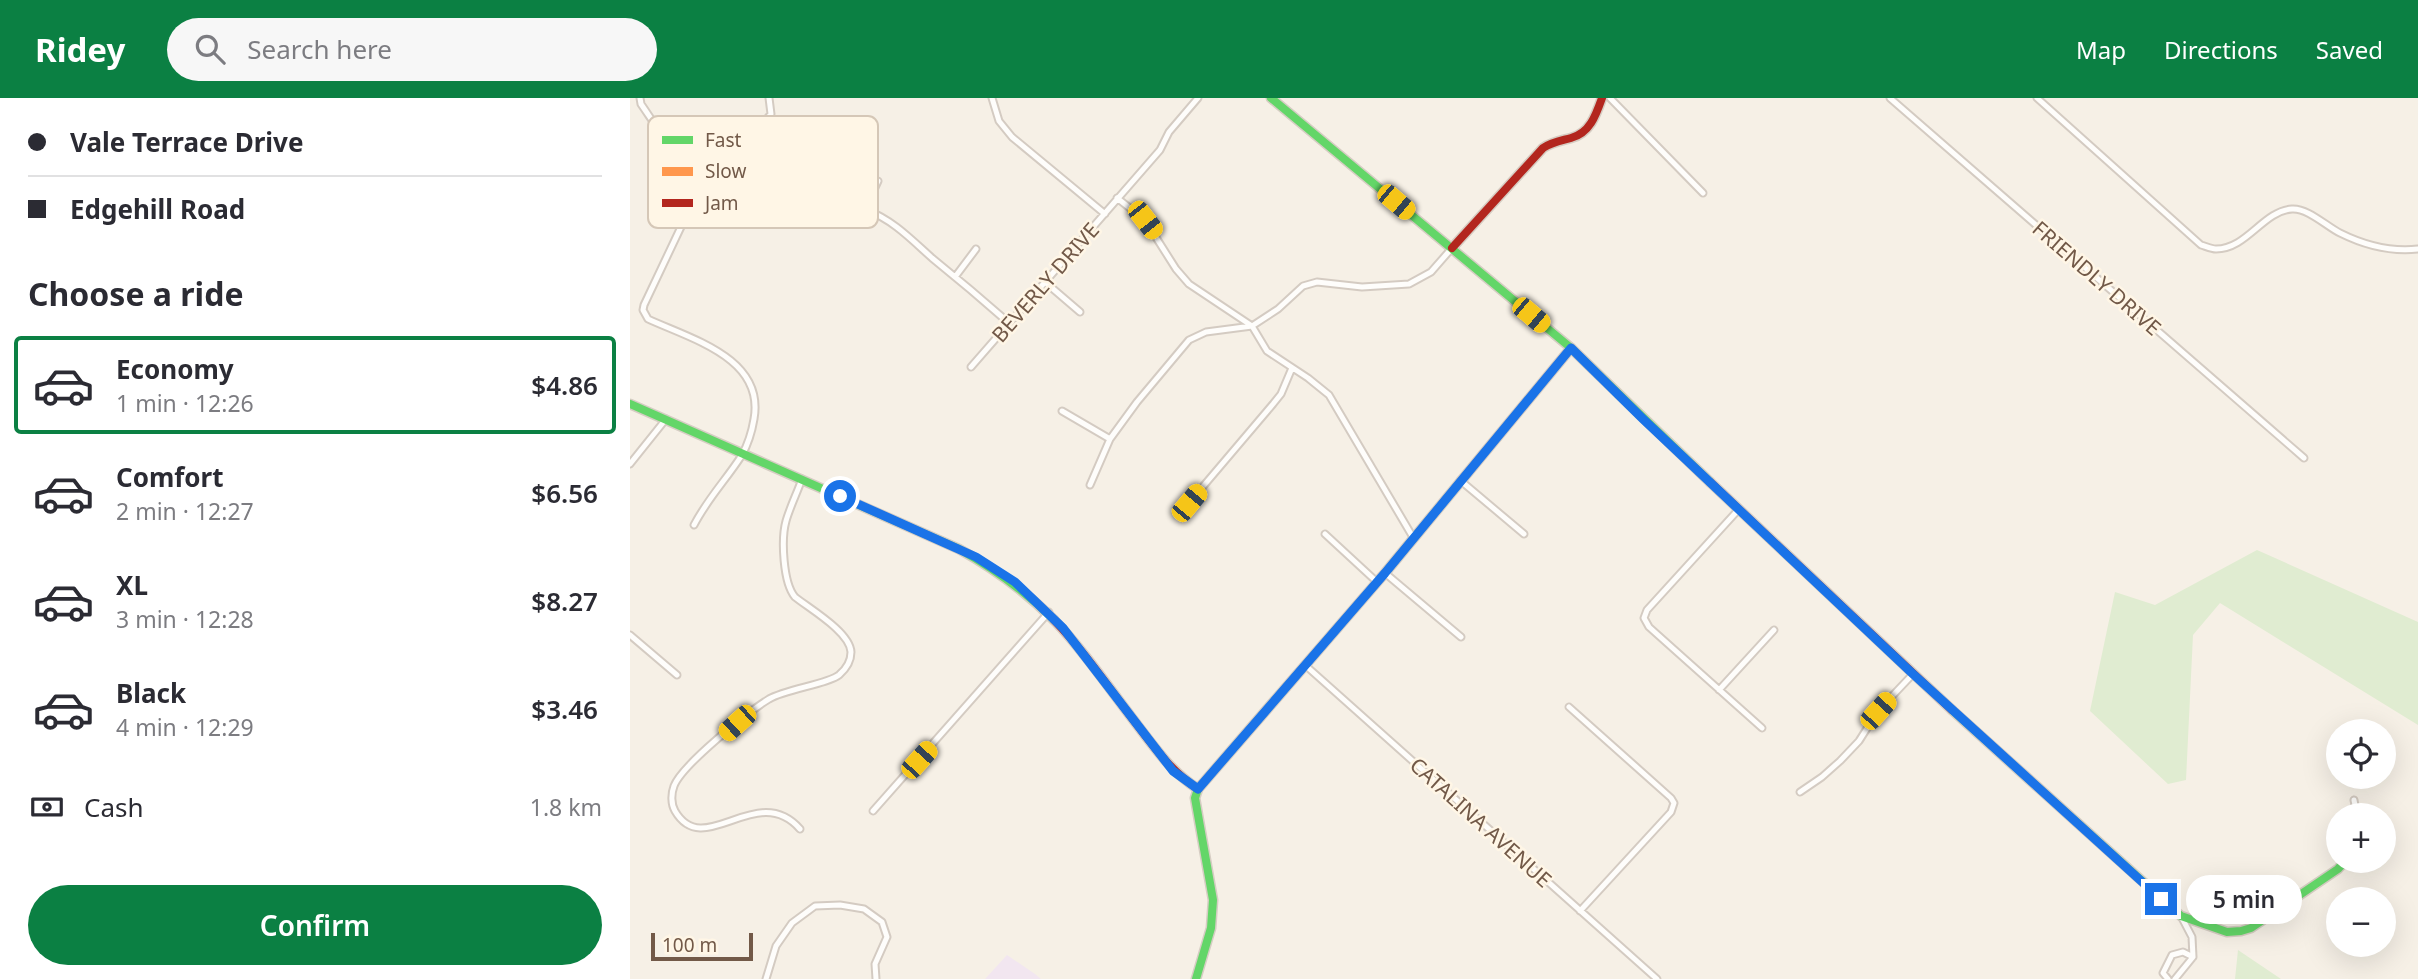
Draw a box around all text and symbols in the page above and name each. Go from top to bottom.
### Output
search box [167,18,657,81]
text: Ridey [35,27,125,72]
icon: search [191,30,229,68]
text: Search here [247,31,392,67]
text: Map [2076,33,2126,66]
text: Directions [2164,33,2278,66]
text: Saved [2316,33,2383,66]
legend [648,116,878,228]
text: Vale Terrace Drive [70,124,303,160]
text: Fast [705,127,742,153]
text: Slow [705,158,746,184]
car [1374,180,1419,224]
text: Jam [703,190,739,216]
text: Edgehill Road [70,191,245,227]
car [1124,197,1167,243]
street label: FRIENDLY DRIVE [2027,214,2167,342]
street label: BEVERLY DRIVE [985,216,1105,348]
text: Choose a ride [28,272,244,315]
car [1509,293,1554,337]
text: Economy [116,351,234,387]
icon: car [32,354,95,417]
text: $4.86 [531,367,598,403]
text: 1 min · 12:26 [116,387,254,419]
text: Comfort [116,459,224,495]
icon: car [32,462,95,525]
text: $6.56 [531,475,598,511]
route start [824,480,856,512]
car [1168,480,1211,526]
text: 2 min · 12:27 [116,495,254,527]
text: XL [116,567,148,603]
icon: car [32,570,95,633]
text: $8.27 [531,583,598,619]
text: 3 min · 12:28 [116,603,254,635]
text: Black [116,675,186,711]
icon: car [32,678,95,741]
car [1857,688,1900,734]
text: $3.46 [531,691,598,727]
car [715,701,760,745]
text: 4 min · 12:29 [116,711,254,743]
map controls [2326,719,2396,957]
button: locate [2326,719,2396,789]
car [898,737,941,783]
street label: CATALINA AVENUE [1404,751,1558,893]
icon: cash [28,788,66,826]
text: Cash [84,789,144,825]
text: 1.8 km [530,791,602,823]
button: + [2326,803,2396,873]
callout: 5 min [2186,874,2301,924]
route end [2145,883,2177,915]
text: 5 min [2213,883,2275,915]
button: Confirm [28,885,602,965]
button: − [2326,887,2396,957]
scale bar [651,930,752,962]
text: 100 m [662,932,717,958]

